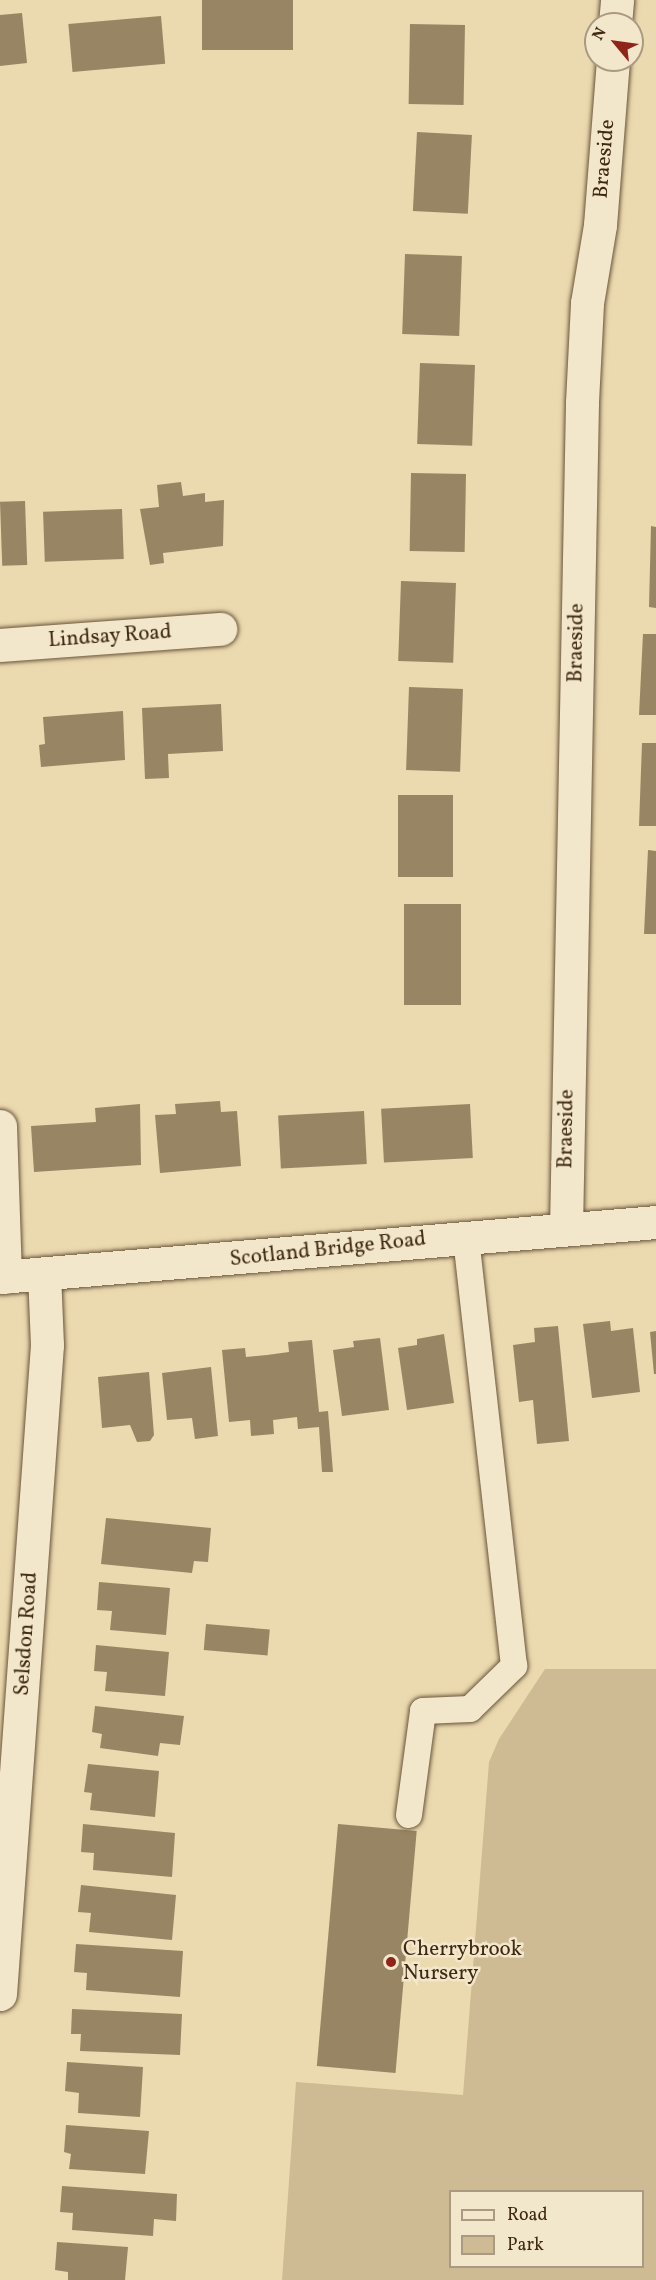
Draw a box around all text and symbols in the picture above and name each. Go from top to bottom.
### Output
north arrow [584,12,644,72]
text: N [588,24,612,45]
street label: Braeside [589,118,621,200]
street label: Braeside [564,603,590,683]
street label: Lindsay Road [47,620,173,654]
street label: Braeside [554,1089,580,1169]
street label: Scotland Bridge Road [229,1227,427,1273]
street label: Selsdon Road [10,1571,44,1697]
place label: Cherrybrook Nursery [403,1937,522,1987]
marker: Cherrybrook Nursery [384,1955,398,1969]
legend [449,2190,644,2268]
text: Road [507,2203,548,2228]
text: Park [507,2233,544,2258]

